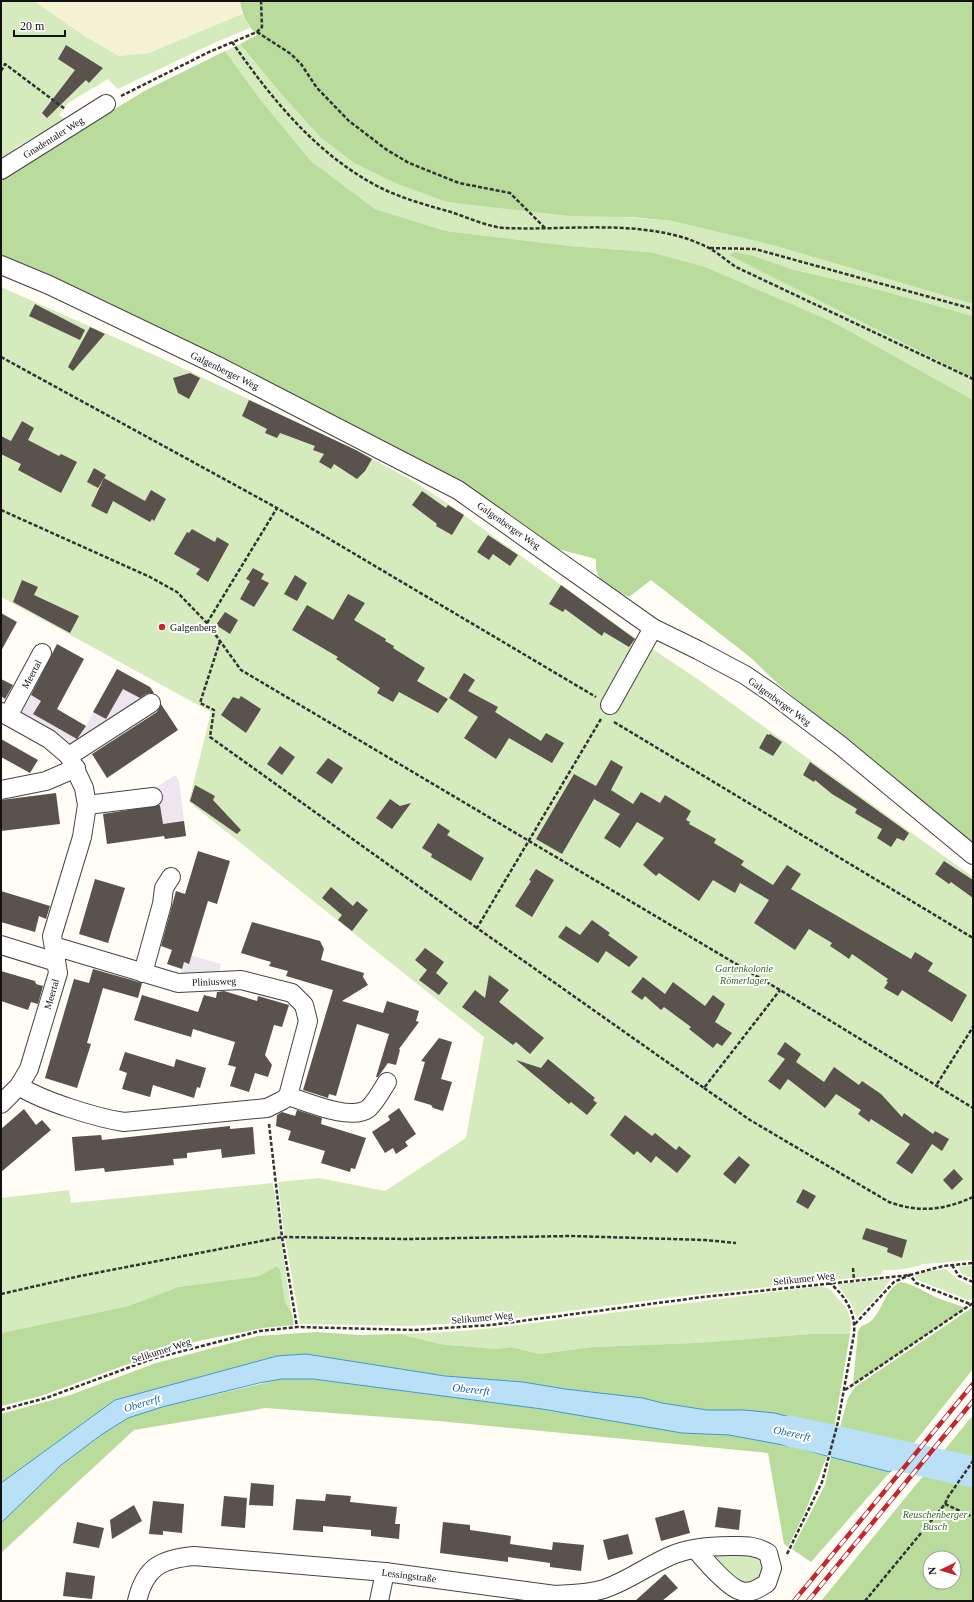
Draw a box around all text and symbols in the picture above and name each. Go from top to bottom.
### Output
scale bar [14,12,65,38]
text: 20 m [20,19,45,33]
street label: Gnadentaler Weg [21,114,86,160]
street label: Galgenberger Weg [189,349,261,392]
street label: Galgenberger Weg [475,499,542,551]
marker: Galgenberg [157,622,167,632]
place label: Galgenberg [170,622,216,633]
street label: Meertal [19,658,44,691]
street label: Galgenberger Weg [746,675,813,728]
park label: Gartenkolonie Römerlager [715,963,773,986]
street label: Pliniusweg [192,975,236,988]
street label: Meertal [42,977,61,1011]
street label: Selikumer Weg [773,1270,835,1287]
street label: Selikumer Weg [451,1309,513,1326]
street label: Selikumer Weg [130,1336,192,1365]
water label: Obererft [452,1381,491,1397]
water label: Obererft [122,1392,163,1414]
water label: Obererft [772,1423,812,1443]
park label: Reuschenberger Busch [902,1509,967,1532]
north arrow [922,1550,962,1590]
text: N [926,1566,938,1575]
street label: Lessingstraße [381,1567,437,1584]

